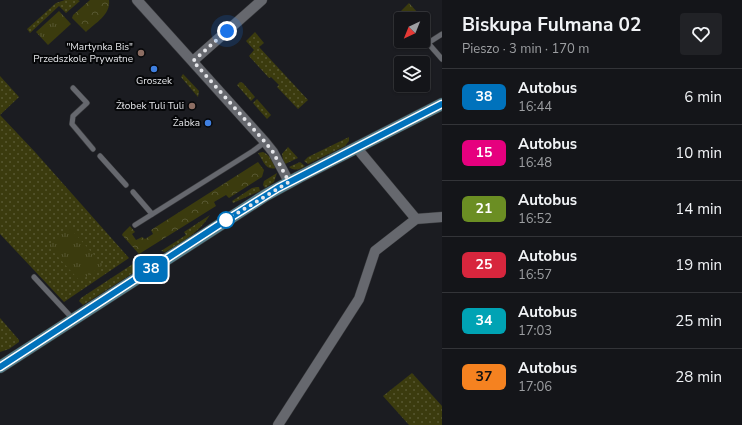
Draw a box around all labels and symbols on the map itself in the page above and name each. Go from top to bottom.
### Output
north arrow [394,12,430,48]
your location [217,21,237,41]
place label: "Martynka Bis" Przedszkole Prywatne [33,40,133,66]
marker: "Martynka Bis" Przedszkole Prywatne [136,48,146,58]
marker: Groszek [149,64,159,74]
place label: Groszek [136,74,173,88]
place label: Żłobek Tuli Tuli [116,99,184,113]
marker: Żłobek Tuli Tuli [187,101,197,111]
place label: Żabka [173,116,200,130]
marker: Żabka [203,118,213,128]
unlabelled marker [217,211,235,229]
line badge: 38 [133,256,169,282]

